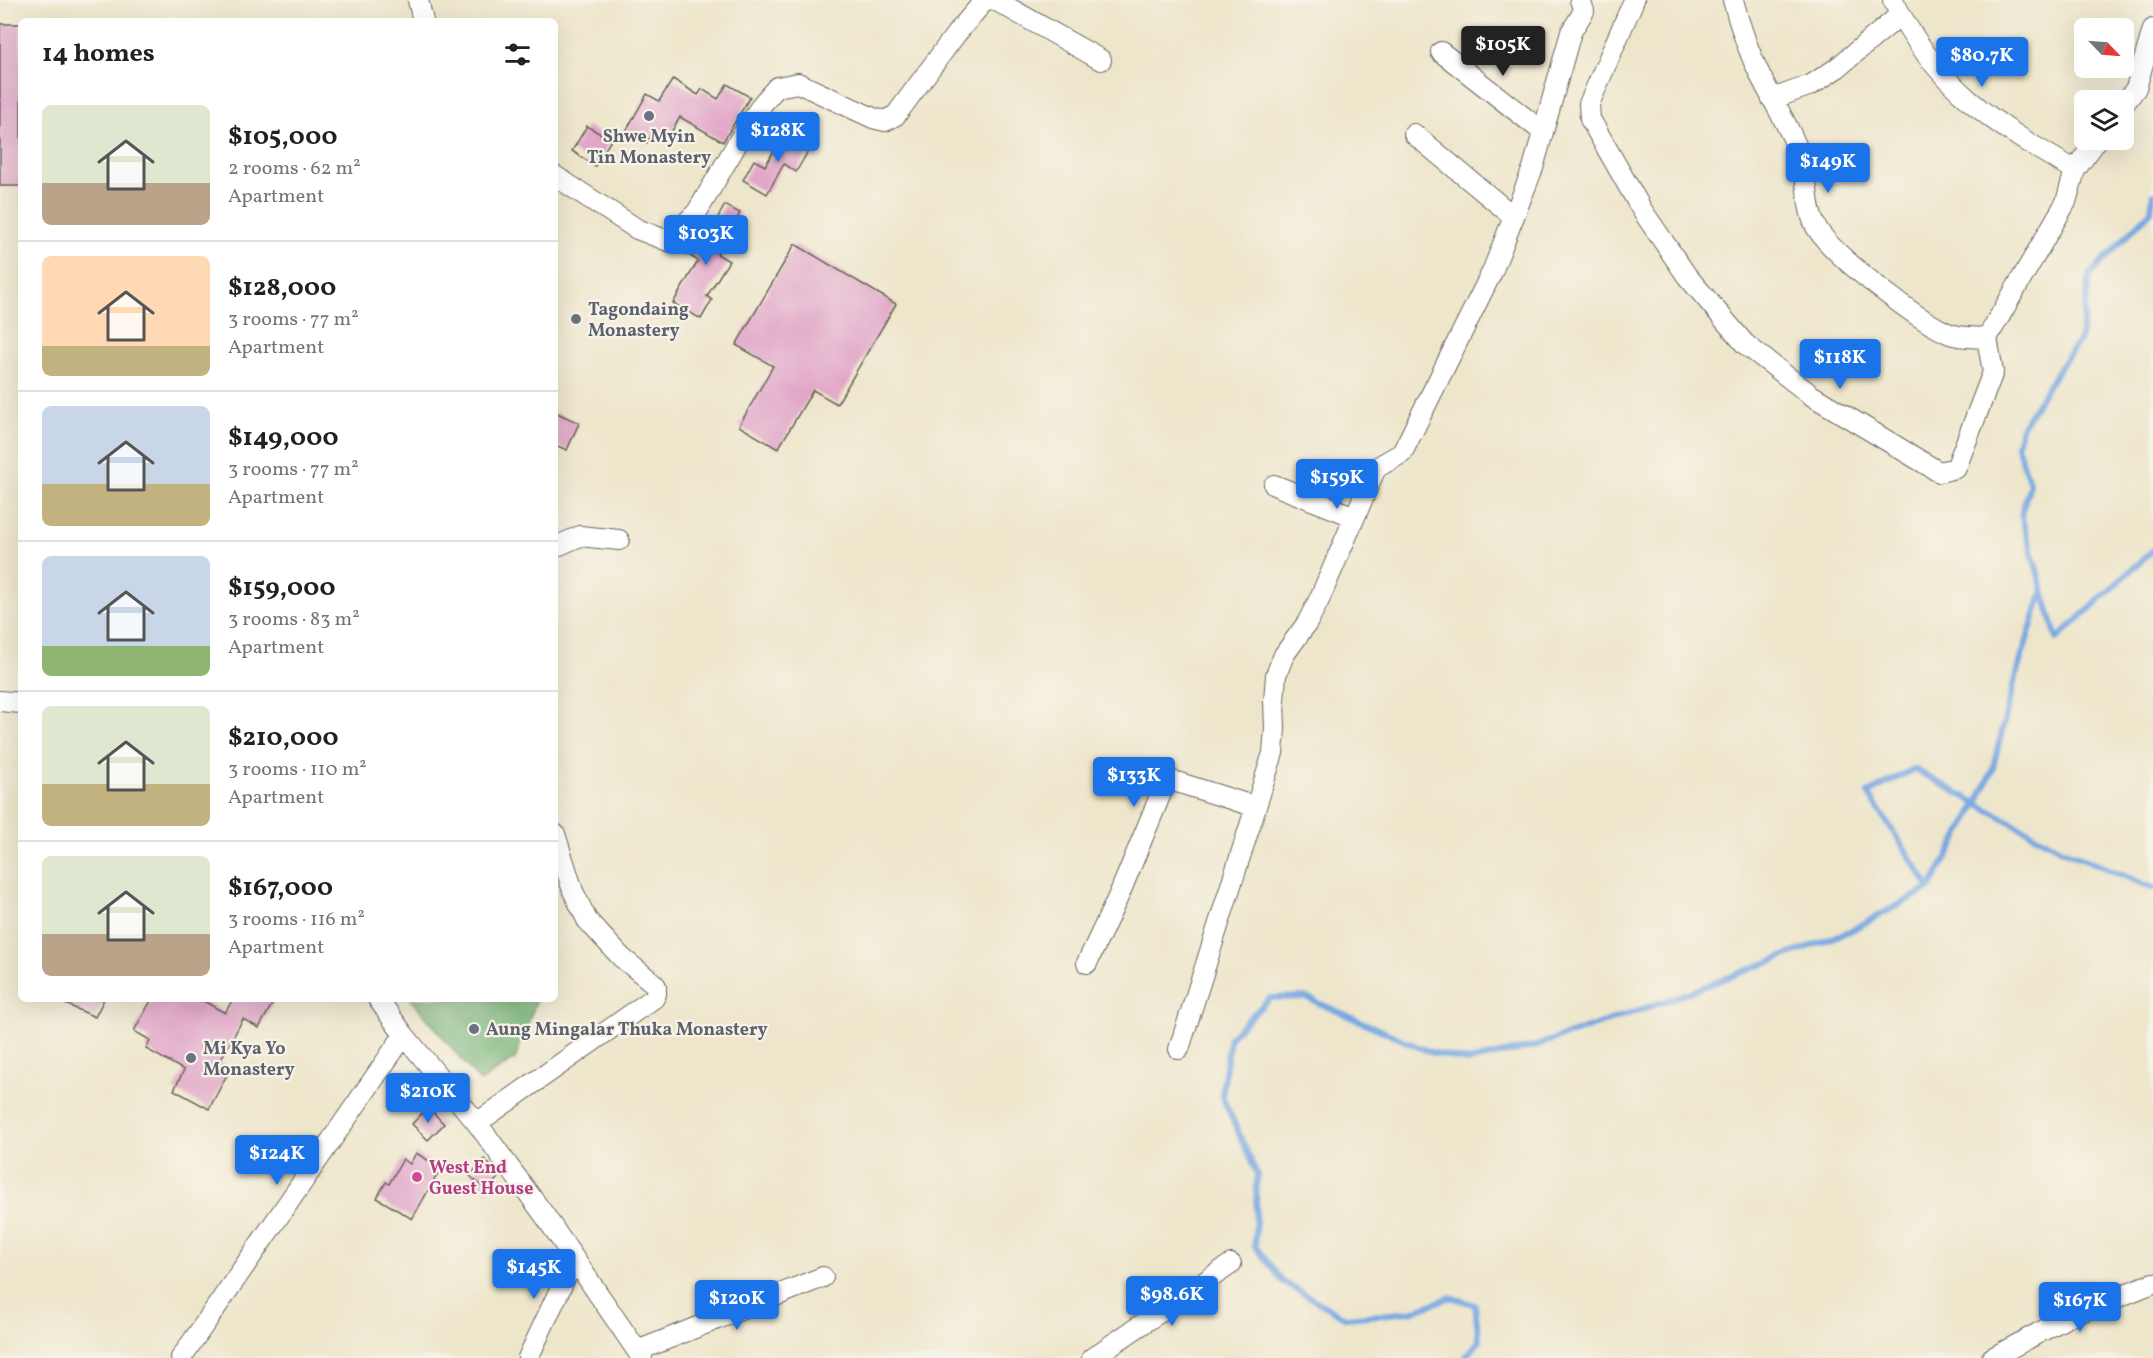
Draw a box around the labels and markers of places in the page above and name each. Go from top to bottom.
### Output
pin: $105K [1461,26,1545,77]
pin: $80.7K [1933,37,2031,88]
marker: Shwe Myin Tin Monastery [642,109,656,123]
pin: $128K [736,112,820,163]
place label: Shwe Myin Tin Monastery [587,125,711,171]
pin: $149K [1786,143,1870,194]
pin: $103K [664,215,748,266]
place label: Tagondaing Monastery [588,298,689,344]
marker: Tagondaing Monastery [569,312,583,326]
pin: $118K [1798,339,1882,390]
pin: $159K [1295,459,1379,510]
pin: $133K [1092,757,1176,808]
place label: Aung Mingalar Thuka Monastery [486,1018,768,1043]
marker: Aung Mingalar Thuka Monastery [467,1022,481,1036]
place label: Mi Kya Yo Monastery [203,1037,295,1083]
marker: Mi Kya Yo Monastery [184,1051,198,1065]
pin: $210K [386,1073,470,1124]
pin: $124K [235,1135,319,1186]
place label: West End Guest House [429,1156,533,1202]
marker: West End Guest House [410,1170,424,1184]
pin: $145K [492,1249,576,1300]
pin: $98.6K [1123,1276,1221,1327]
pin: $120K [695,1280,779,1331]
pin: $167K [2038,1282,2122,1333]

